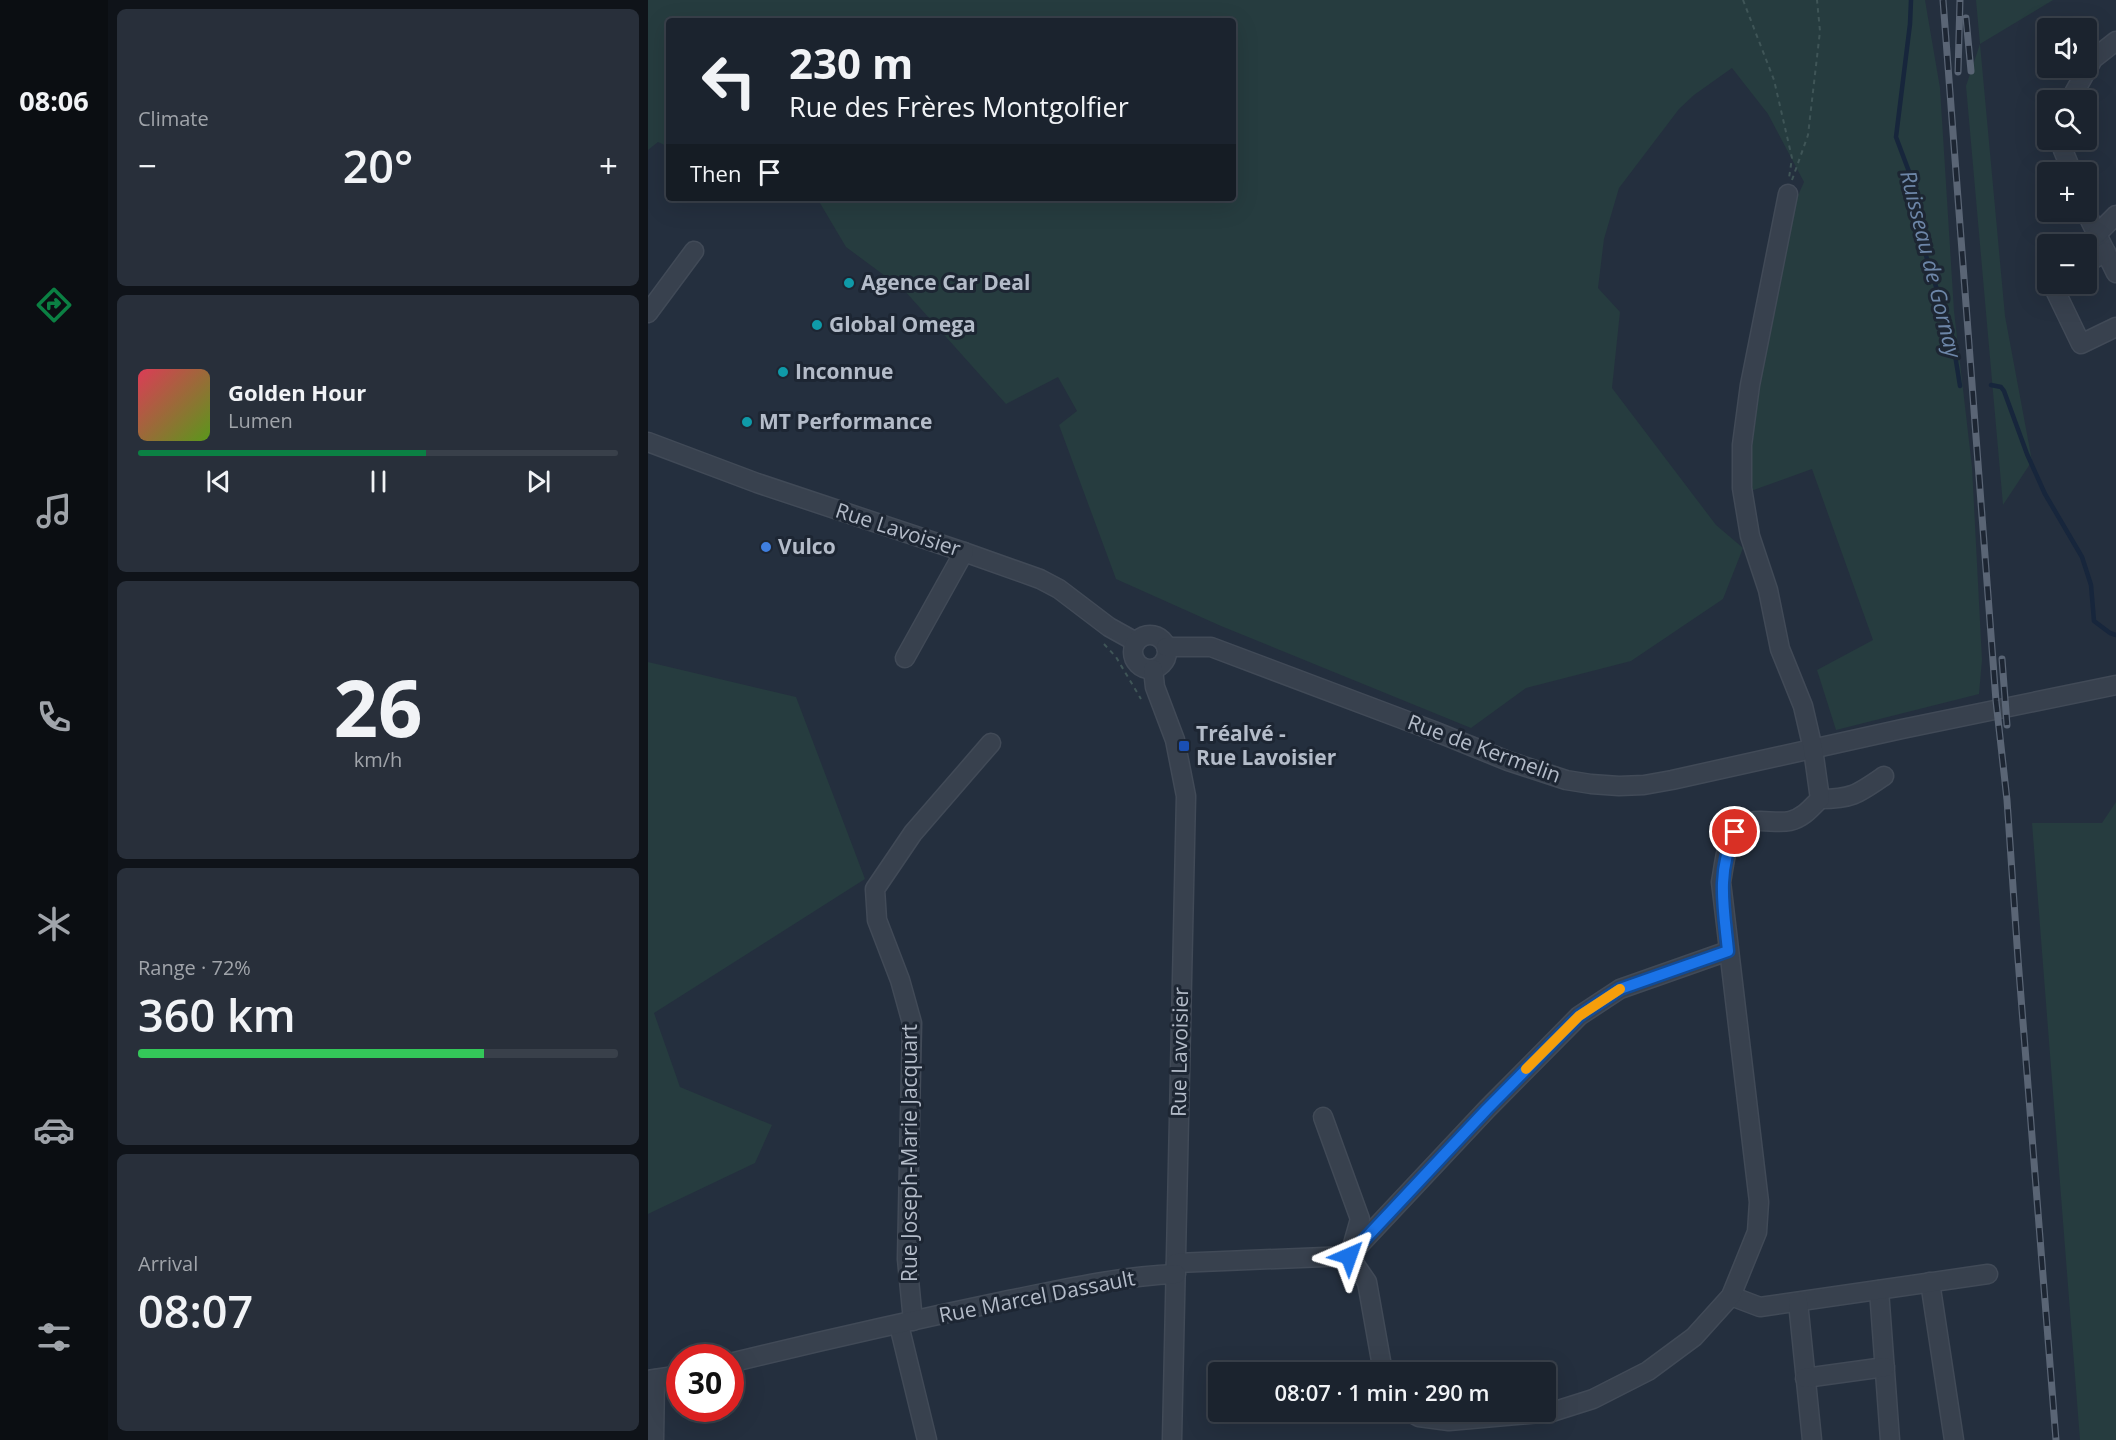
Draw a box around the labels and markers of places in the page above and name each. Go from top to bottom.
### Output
place label: Agence Car Deal [861,268,1030,296]
marker: Agence Car Deal [842,276,856,290]
place label: Global Omega [829,310,976,338]
marker: Global Omega [810,318,824,332]
place label: Inconnue [795,357,893,385]
marker: Inconnue [776,365,790,379]
place label: MT Performance [759,407,933,435]
marker: MT Performance [740,415,754,429]
place label: Vulco [778,532,836,560]
marker: Vulco [759,540,773,554]
place label: Tréalvé - Rue Lavoisier [1196,719,1337,771]
marker: Tréalvé - Rue Lavoisier [1177,739,1191,753]
pin [1709,806,1760,857]

